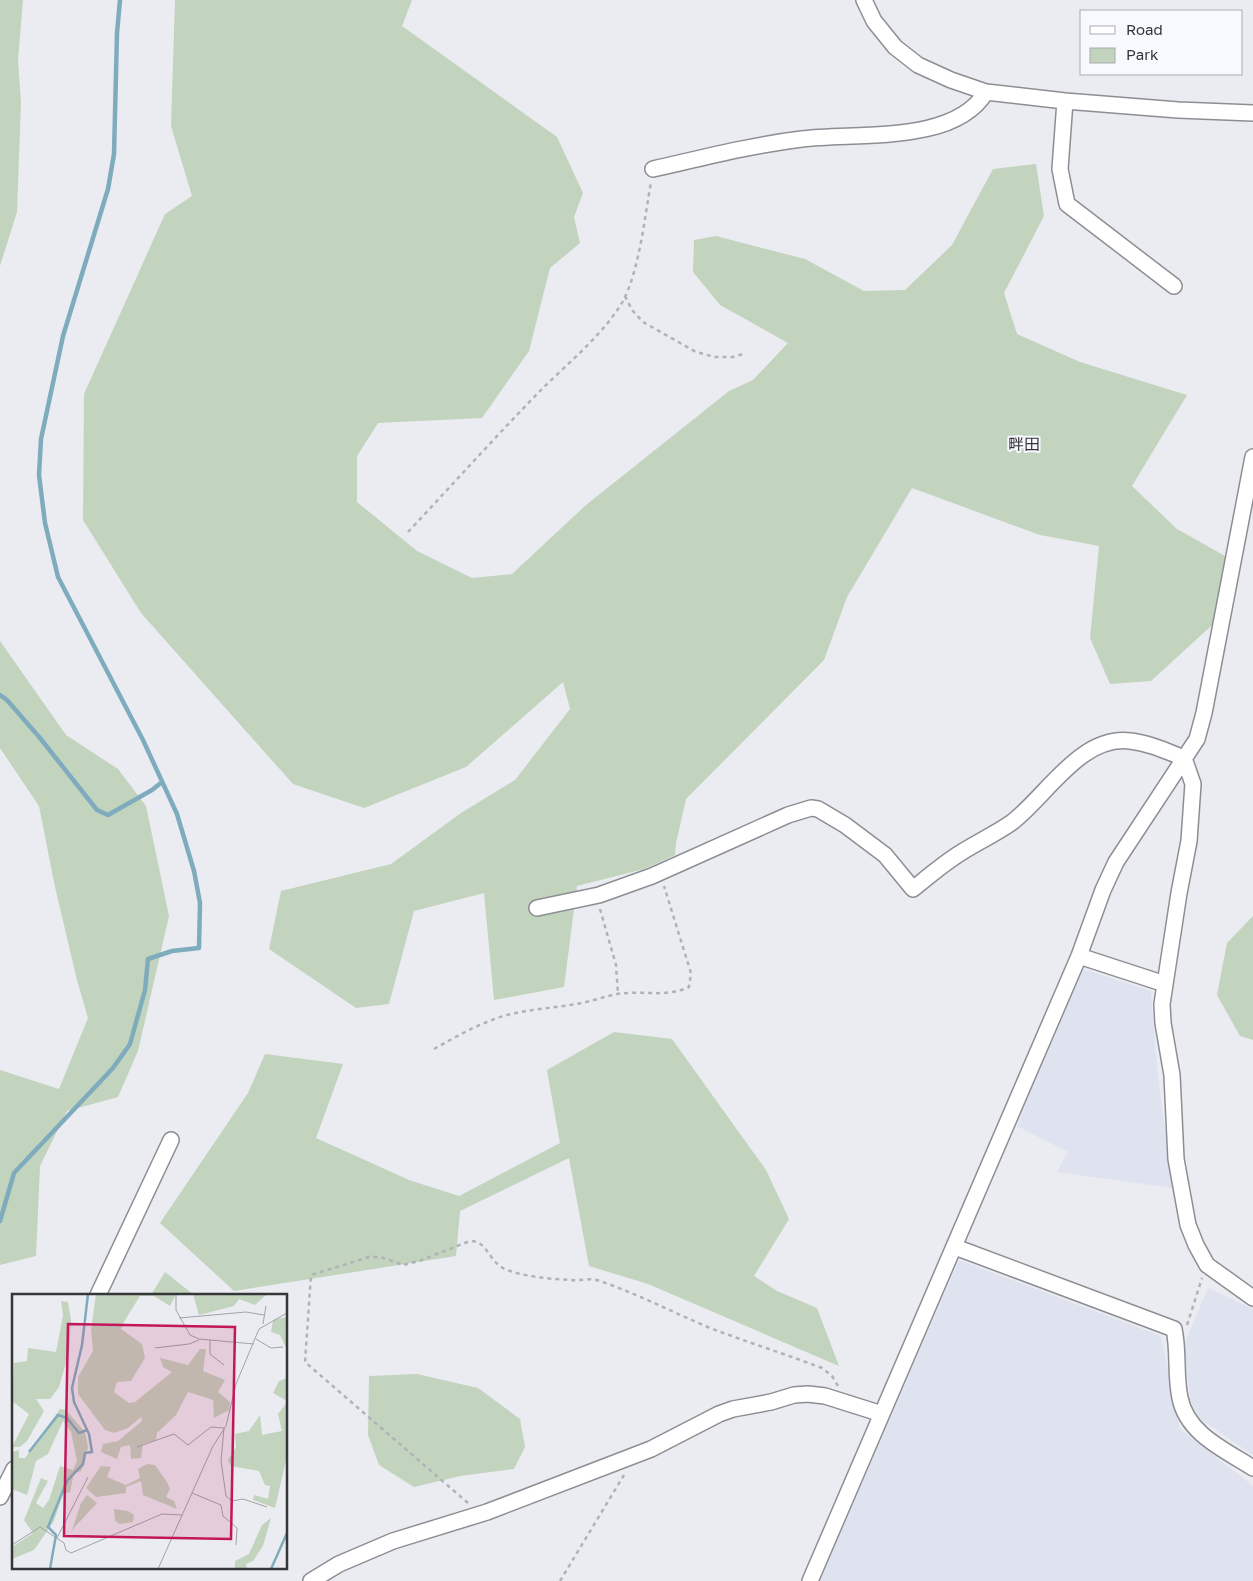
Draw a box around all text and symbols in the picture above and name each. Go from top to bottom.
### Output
legend [1080,10,1243,75]
text: Road [1126,20,1163,38]
text: Park [1126,45,1159,63]
district label: 畔田 [1008,434,1040,454]
inset map [12,1294,288,1568]

